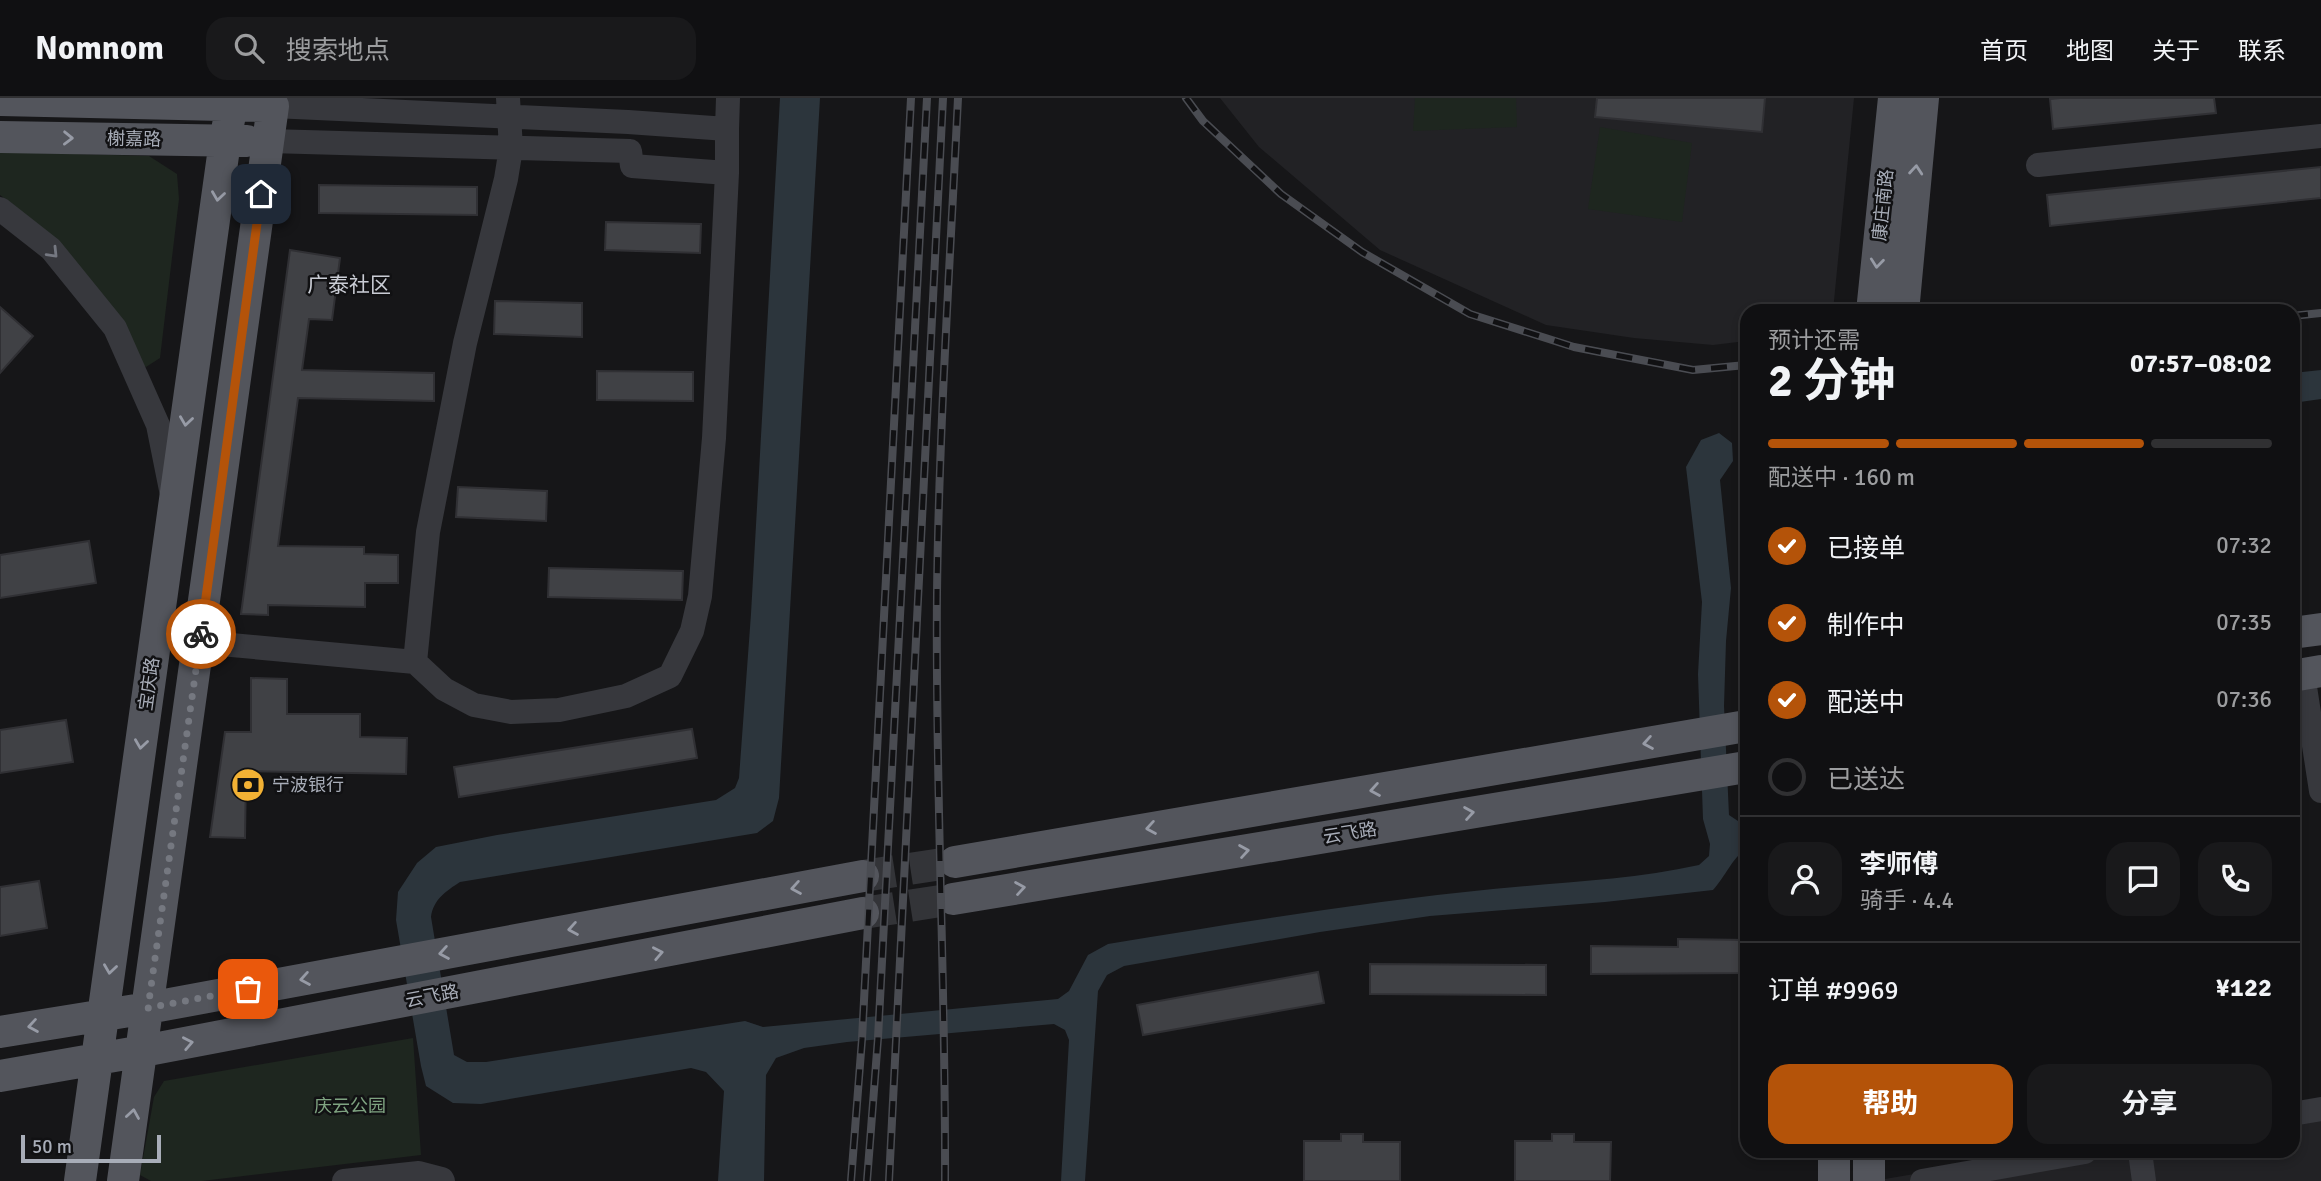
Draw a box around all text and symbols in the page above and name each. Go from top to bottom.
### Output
search box [206,17,696,80]
text: Nomnom [35,28,164,69]
icon: search [230,29,268,67]
text: 搜索地点 [286,35,390,67]
text: 首页 [1980,36,2028,66]
text: 地图 [2066,36,2114,66]
text: 关于 [2152,36,2200,66]
text: 联系 [2238,36,2286,66]
street label: 榭嘉路 [107,128,161,150]
one-way arrow [63,131,74,146]
pin [231,164,291,224]
one-way arrow [1908,165,1923,176]
street label: 康庄南路 [1868,168,1898,242]
icon: home [242,175,280,213]
one-way arrow [210,190,225,202]
one-way arrow [44,244,57,257]
one-way arrow [1870,258,1885,269]
district label: 广泰社区 [307,272,391,298]
text: 预计还需 [1768,326,1860,355]
text: 07:57–08:02 [2130,348,2272,380]
text: 2 分钟 [1768,353,1895,409]
one-way arrow [179,415,194,427]
text: 配送中 · 160 m [1768,463,1915,492]
icon: check [1768,527,1806,565]
text: 07:32 [2216,531,2272,560]
text: 已接单 [1827,533,1905,565]
courier [166,599,236,669]
icon: check [1768,604,1806,642]
text: 07:35 [2216,608,2272,637]
text: 制作中 [1827,610,1905,642]
icon: bike [182,615,220,653]
street label: 宝庆路 [134,656,164,712]
icon: check [1768,681,1806,719]
text: 07:36 [2216,685,2272,714]
text: 配送中 [1827,687,1905,719]
one-way arrow [1642,735,1653,750]
one-way arrow [134,738,149,749]
text: 已送达 [1827,764,1905,796]
bank icon: 宁波银行 [229,766,267,804]
place label: 宁波银行 [272,774,344,796]
one-way arrow [1369,782,1381,797]
one-way arrow [1463,806,1475,821]
street label: 云飞路 [1322,818,1378,848]
one-way arrow [1145,820,1157,835]
button: person [1768,842,1842,916]
button: chat [2106,842,2180,916]
button: phone [2198,842,2272,916]
one-way arrow [1238,844,1250,859]
text: 李师傅 [1860,849,1938,881]
one-way arrow [790,880,802,895]
one-way arrow [1014,881,1026,896]
text: 骑手 · 4.4 [1860,886,1954,915]
one-way arrow [567,921,579,936]
one-way arrow [438,945,450,960]
one-way arrow [652,946,664,961]
pin [218,959,278,1019]
one-way arrow [102,963,117,975]
icon: bag [229,970,267,1008]
one-way arrow [299,970,311,985]
text: ¥122 [2216,972,2272,1004]
text: 订单 #9969 [1768,975,1899,1007]
street label: 云飞路 [403,980,461,1012]
one-way arrow [27,1018,39,1033]
one-way arrow [182,1036,194,1051]
button: 帮助 [1768,1064,2013,1144]
button: 分享 [2027,1064,2272,1144]
park label: 庆云公园 [314,1095,386,1117]
one-way arrow [125,1108,140,1119]
scale bar [21,1132,161,1164]
text: 50 m [32,1135,72,1159]

